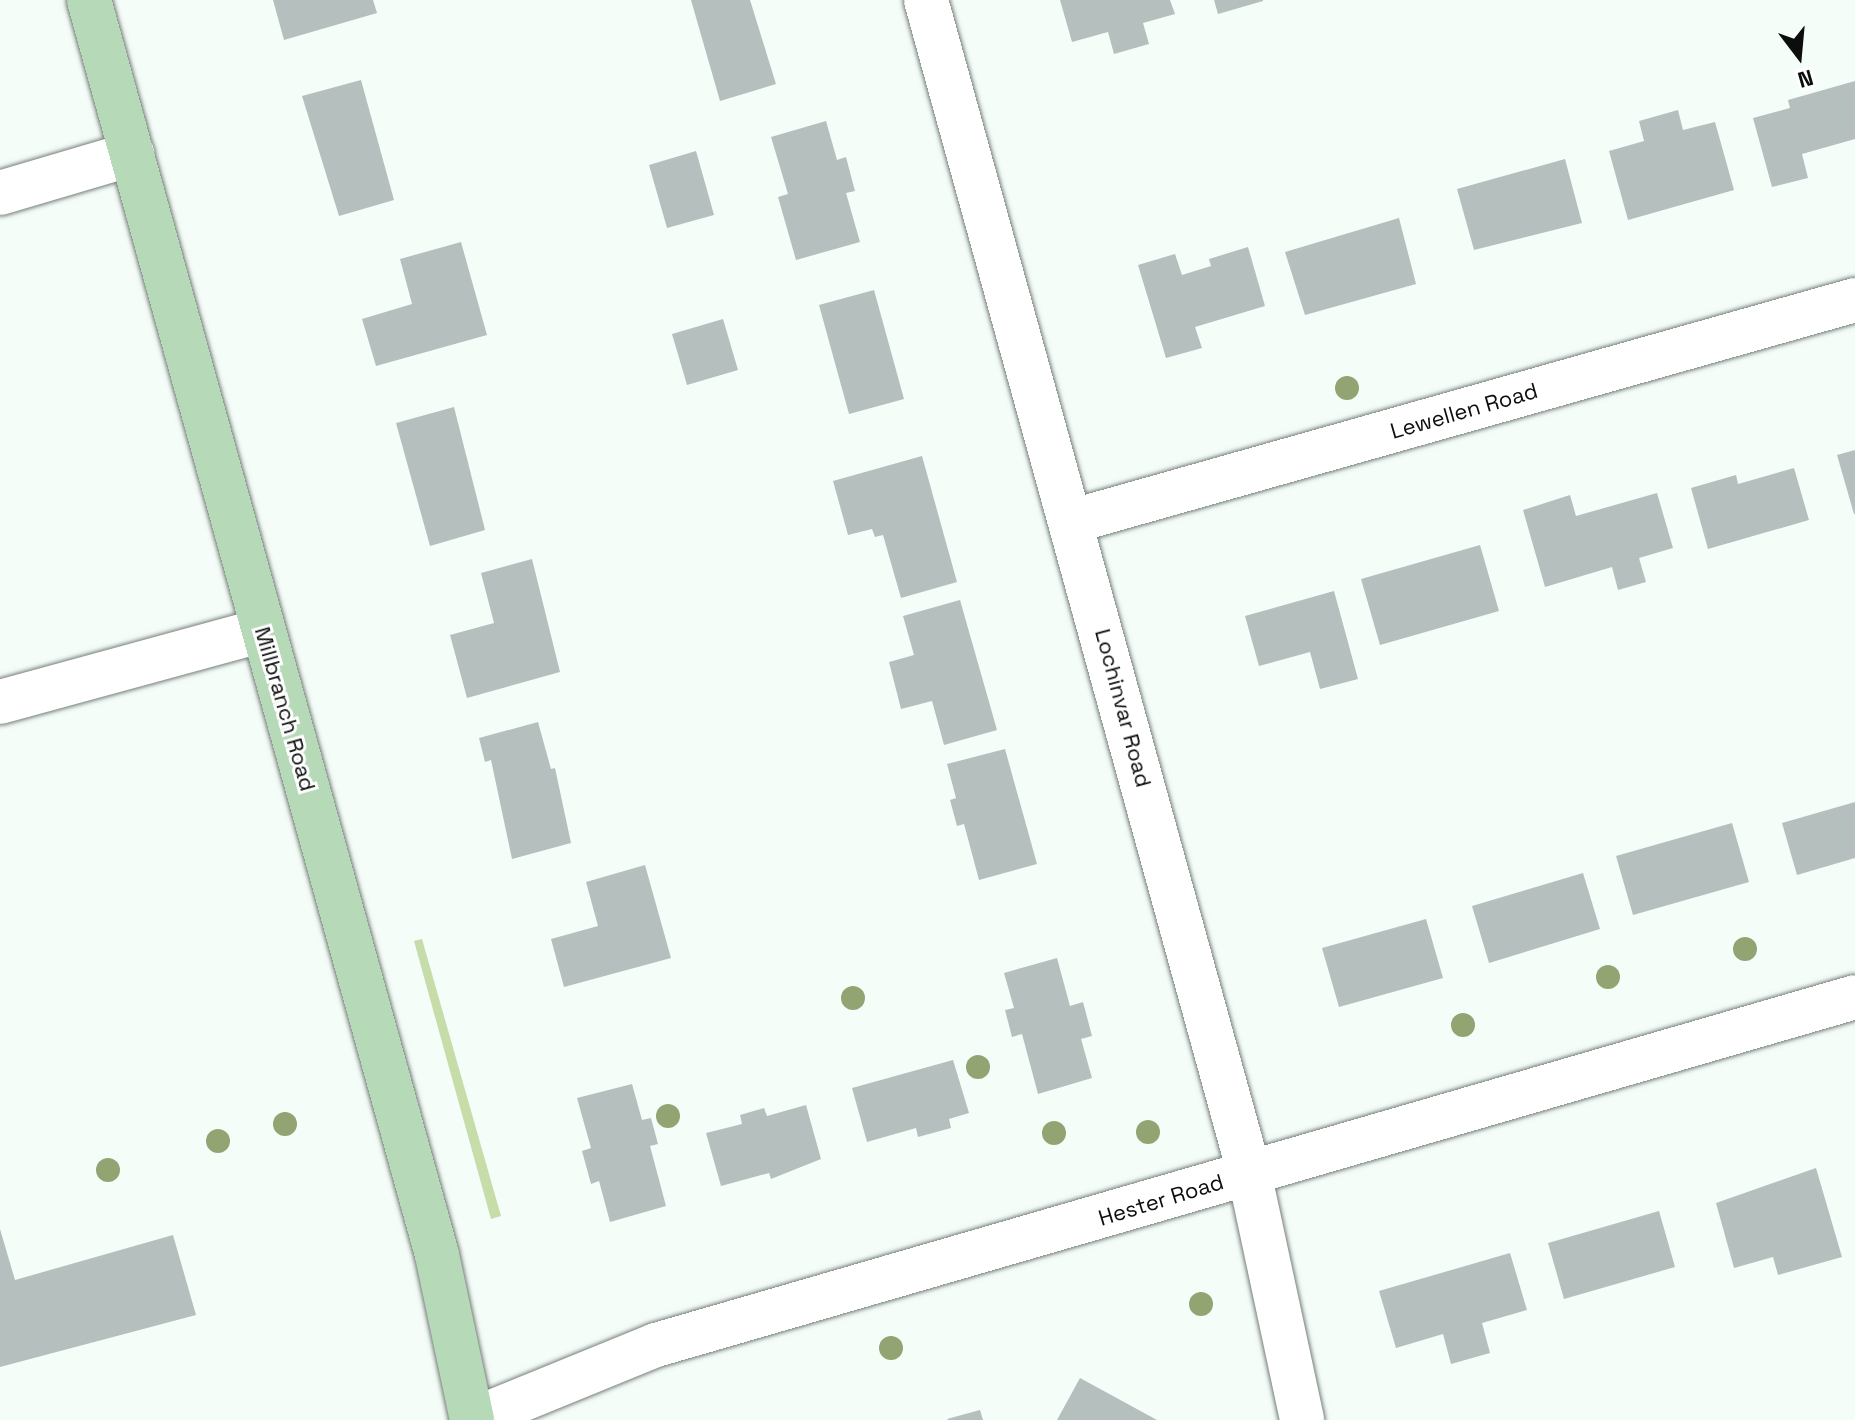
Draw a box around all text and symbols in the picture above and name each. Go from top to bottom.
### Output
north arrow [1759,16,1839,96]
text: N [1795,64,1817,95]
street label: Lewellen Road [1387,377,1541,445]
street label: Millbranch Road [249,624,321,794]
street label: Lochinvar Road [1089,626,1157,790]
street label: Hester Road [1095,1168,1227,1232]

